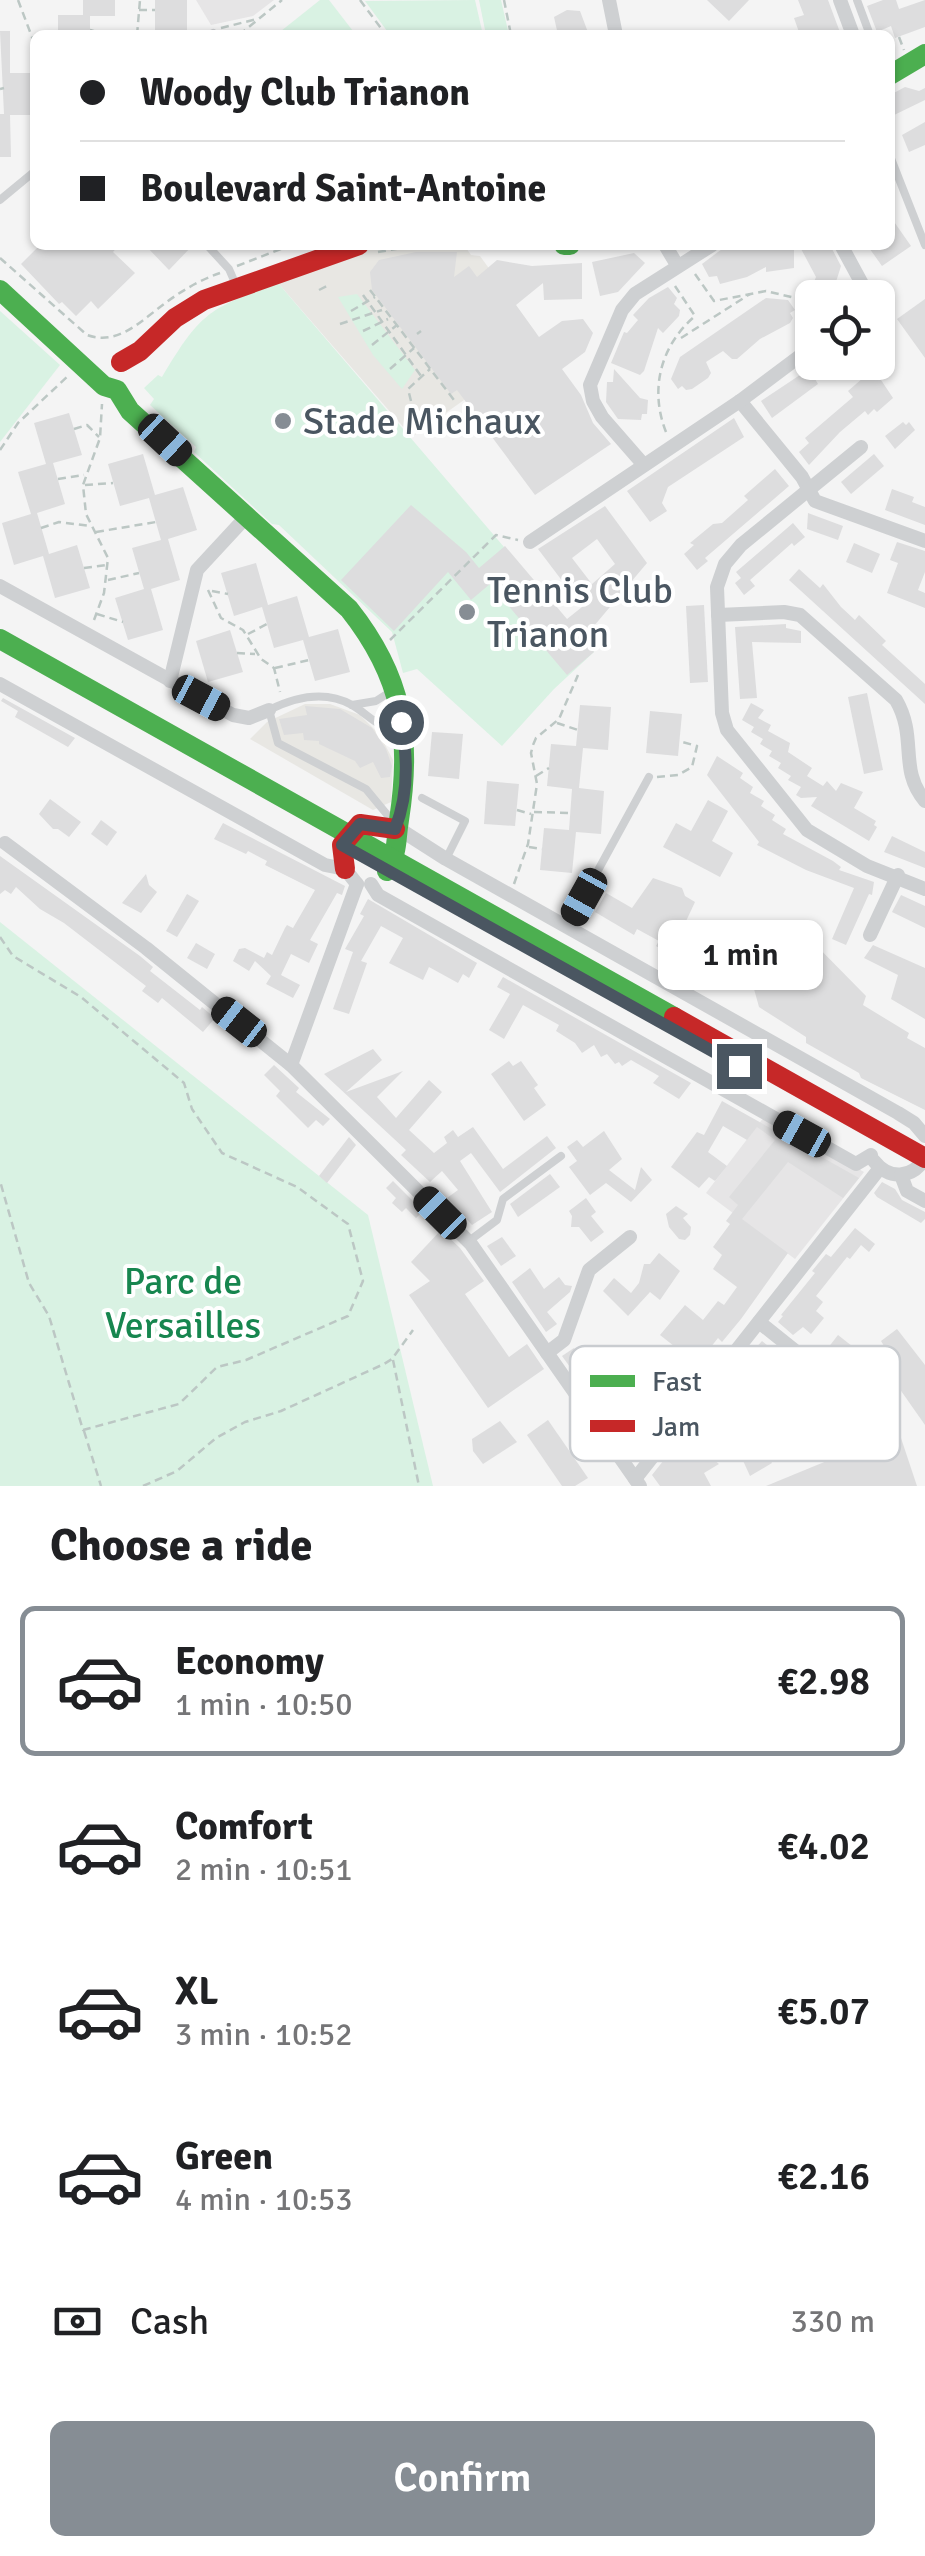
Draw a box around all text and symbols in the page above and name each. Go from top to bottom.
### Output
text: Woody Club Trianon [140,69,470,116]
text: Boulevard Saint-Antoine [140,165,546,212]
map controls [795,280,895,380]
button: locate [795,280,895,380]
place label: Stade Michaux [303,398,541,445]
car [133,409,197,471]
marker: Stade Michaux [272,410,294,432]
place label: Tennis Club Trianon [487,567,673,658]
marker: Tennis Club Trianon [456,601,478,623]
car [167,671,235,725]
route start [379,700,424,745]
car [556,863,612,931]
callout: 1 min [656,921,822,991]
text: 1 min [702,935,779,974]
car [206,992,272,1052]
route end [717,1044,762,1089]
car [768,1106,836,1162]
car [408,1181,472,1245]
park label: Parc de Versailles [105,1258,261,1349]
legend [570,1346,900,1461]
text: Fast [652,1365,702,1399]
text: Jam [652,1410,700,1444]
text: Choose a ride [50,1518,313,1573]
icon: car [55,1636,145,1726]
text: Economy [175,1638,324,1685]
text: €2.98 [777,1658,870,1705]
text: 1 min · 10:50 [175,1685,353,1724]
icon: car [55,1801,145,1891]
text: Comfort [175,1803,313,1850]
text: €4.02 [777,1823,870,1870]
text: 2 min · 10:51 [175,1850,353,1889]
icon: car [55,1966,145,2056]
text: XL [175,1968,218,2015]
text: €5.07 [777,1988,870,2035]
text: 3 min · 10:52 [175,2015,353,2054]
icon: car [55,2131,145,2221]
text: Green [175,2133,273,2180]
text: €2.16 [777,2153,870,2200]
text: 4 min · 10:53 [175,2180,353,2219]
icon: cash [50,2294,105,2349]
text: Cash [130,2298,209,2345]
text: 330 m [791,2302,875,2341]
button: Confirm [50,2421,875,2536]

